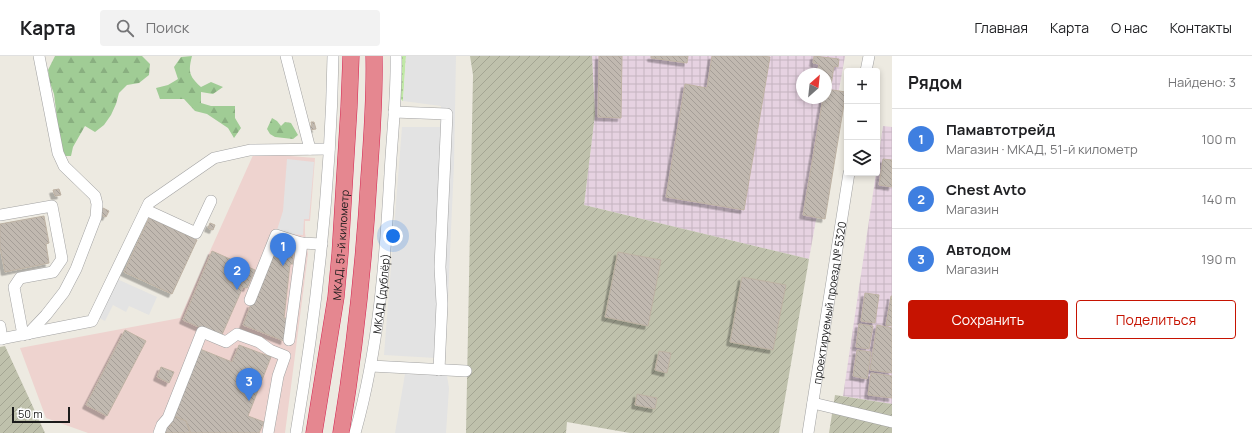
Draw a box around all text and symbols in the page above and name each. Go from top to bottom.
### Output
search box [100,10,380,46]
text: Карта [20,15,76,41]
icon: search [114,17,136,39]
text: Поиск [146,17,189,38]
text: Главная [975,18,1028,37]
text: Карта [1050,18,1089,37]
text: О нас [1111,18,1148,37]
text: Контакты [1170,18,1232,37]
north arrow [796,68,832,104]
map controls [844,68,880,176]
button: + [844,68,880,104]
text: Рядом [908,71,962,94]
text: Найдено: 3 [1168,73,1236,91]
button: − [844,104,880,140]
text: Памавтотрейд [946,119,1055,140]
text: 1 [918,130,924,148]
text: 100 m [1201,130,1236,148]
button: layers [844,140,880,176]
text: Магазин · МКАД, 51-й километр [946,140,1138,158]
text: Chest Avto [946,179,1026,200]
street label: МКАД, 51-й километр [328,189,351,301]
text: 2 [917,190,925,208]
text: 140 m [1202,190,1236,208]
text: Магазин [946,200,999,218]
street label: проектируемый проезд № 5320 [808,220,849,385]
your location [383,226,403,246]
pin: 1 [270,233,296,266]
text: Автодом [946,239,1011,260]
text: 3 [917,250,925,268]
text: 190 m [1201,250,1236,268]
street label: МКАД (дублёр) [368,253,392,335]
pin: 2 [224,257,250,290]
text: Магазин [946,260,999,278]
button: Сохранить [908,300,1068,339]
button: Поделиться [1076,300,1236,339]
pin: 3 [236,368,262,401]
scale bar [12,405,70,424]
text: 50 m [18,406,43,421]

